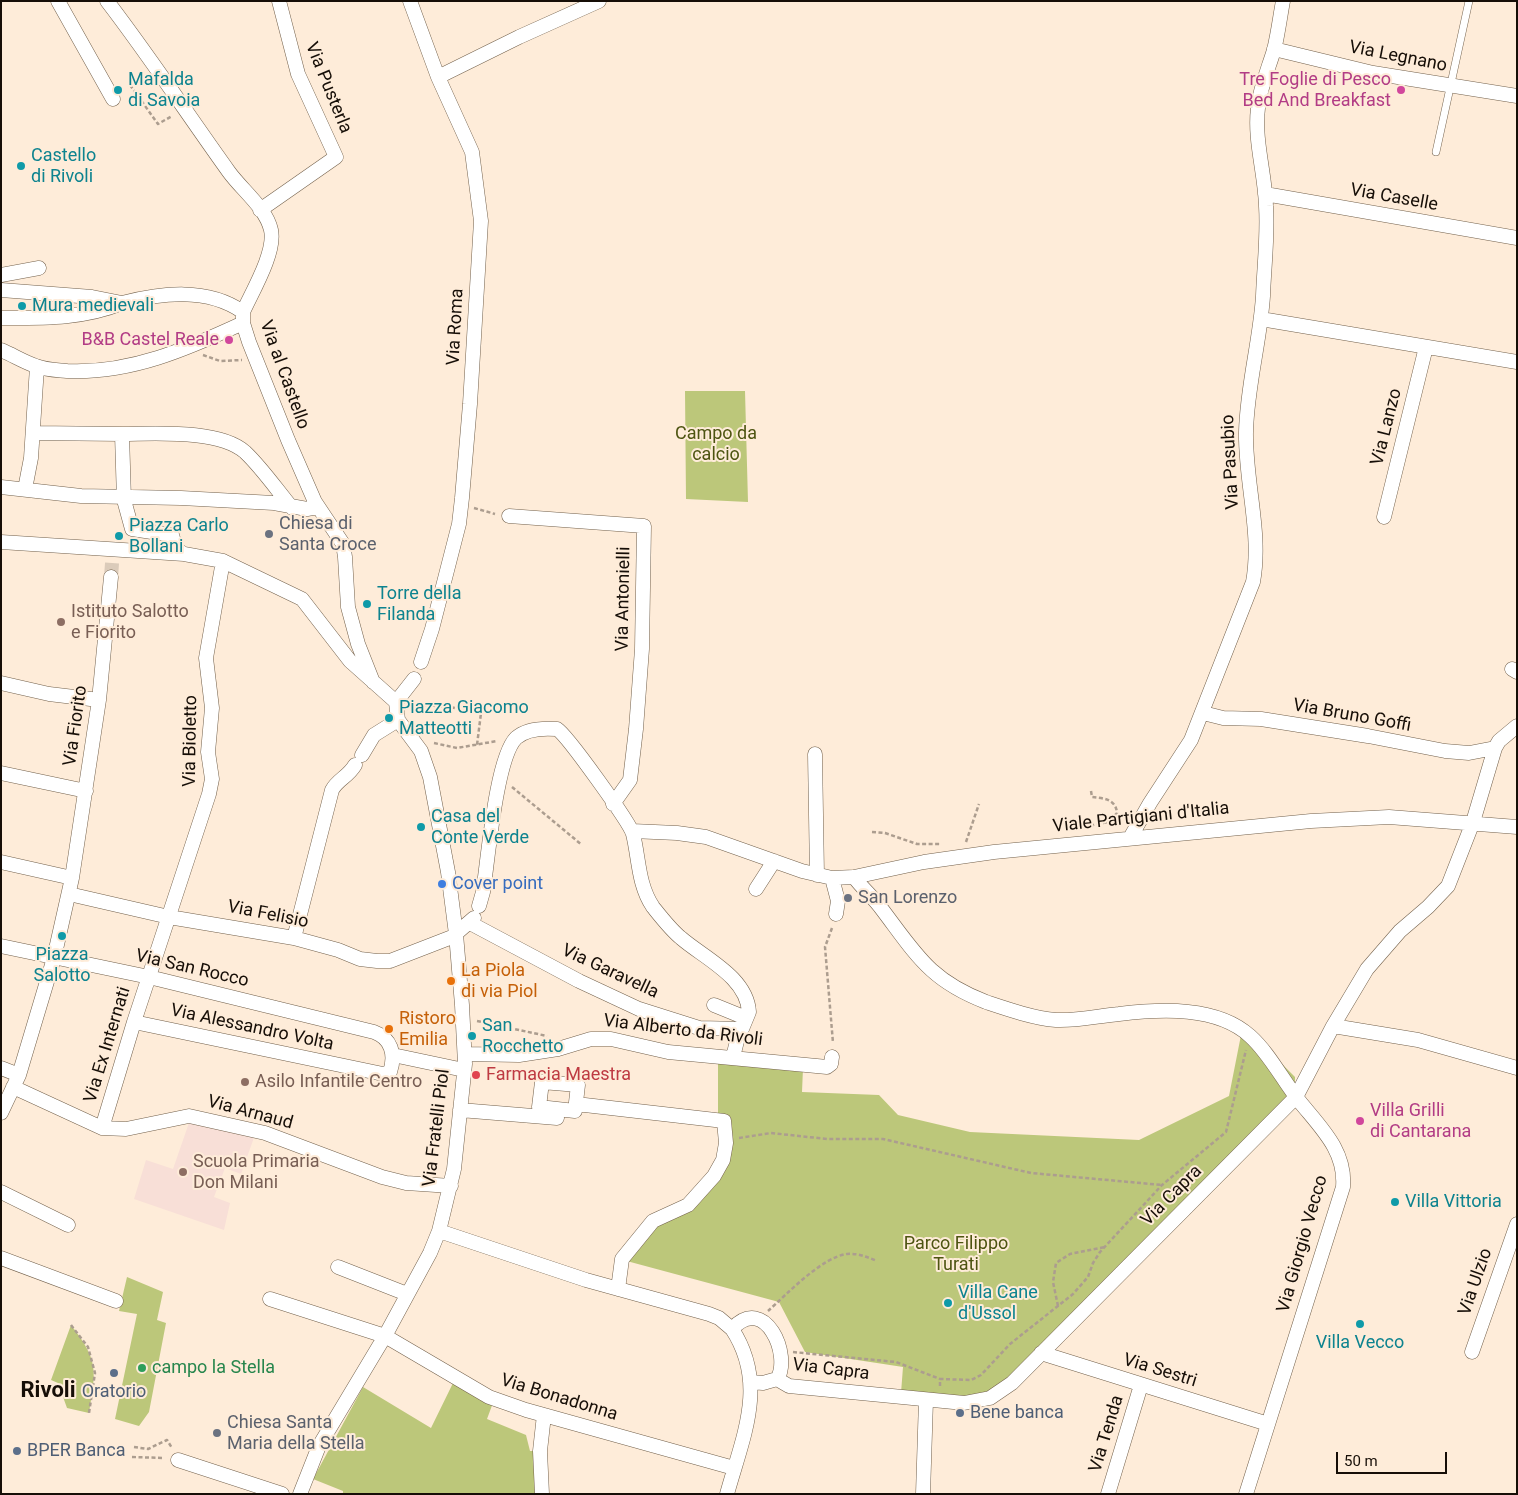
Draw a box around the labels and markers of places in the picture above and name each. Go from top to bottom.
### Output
place label: Mafalda di Savoia [128,69,200,112]
place label: Tre Foglie di Pesco Bed And Breakfast [1239,69,1391,112]
marker: Mafalda di Savoia [112,84,124,96]
marker: Tre Foglie di Pesco Bed And Breakfast [1395,84,1407,96]
place label: Castello di Rivoli [31,145,96,188]
marker: Castello di Rivoli [15,160,27,172]
place label: Mura medievali [32,295,154,317]
marker: Mura medievali [16,300,28,312]
place label: B&B Castel Reale [81,329,219,351]
marker: B&B Castel Reale [223,334,235,346]
place label: Chiesa di Santa Croce [279,513,376,556]
place label: Piazza Carlo Bollani [129,515,229,558]
marker: Chiesa di Santa Croce [263,528,275,540]
marker: Piazza Carlo Bollani [113,530,125,542]
place label: Torre della Filanda [377,583,461,626]
marker: Torre della Filanda [361,598,373,610]
place label: Istituto Salotto e Fiorito [71,601,189,644]
marker: Istituto Salotto e Fiorito [55,616,67,628]
place label: Piazza Giacomo Matteotti [399,697,529,740]
marker: Piazza Giacomo Matteotti [383,712,395,724]
place label: Casa del Conte Verde [431,806,529,849]
marker: Casa del Conte Verde [415,821,427,833]
place label: Cover point [452,873,543,895]
marker: Cover point [436,878,448,890]
place label: San Lorenzo [858,887,957,909]
marker: San Lorenzo [842,892,854,904]
marker: Piazza Salotto [56,930,68,942]
place label: Piazza Salotto [34,944,90,986]
place label: La Piola di via Piol [461,960,538,1002]
marker: La Piola di via Piol [445,975,457,987]
place label: Ristoro Emilia [399,1008,456,1050]
place label: San Rocchetto [482,1015,564,1058]
marker: Ristoro Emilia [383,1023,395,1035]
marker: San Rocchetto [466,1030,478,1042]
place label: Farmacia Maestra [486,1064,631,1086]
marker: Farmacia Maestra [470,1069,482,1081]
place label: Asilo Infantile Centro [255,1071,422,1093]
marker: Asilo Infantile Centro [239,1076,251,1088]
place label: Villa Grilli di Cantarana [1370,1100,1471,1142]
marker: Villa Grilli di Cantarana [1354,1115,1366,1127]
place label: Scuola Primaria Don Milani [193,1151,320,1194]
marker: Scuola Primaria Don Milani [177,1166,189,1178]
place label: Villa Vittoria [1405,1191,1502,1213]
marker: Villa Vittoria [1389,1196,1401,1208]
place label: Villa Cane d'Ussol [958,1282,1038,1325]
marker: Villa Cane d'Ussol [942,1297,954,1309]
marker: Villa Vecco [1354,1318,1366,1330]
place label: Villa Vecco [1316,1332,1404,1354]
place label: campo la Stella [152,1357,275,1379]
marker: campo la Stella [136,1362,148,1374]
marker: Oratorio [108,1367,120,1379]
place label: Oratorio [82,1381,146,1403]
place label: Bene banca [970,1402,1064,1424]
marker: Bene banca [954,1407,966,1419]
place label: Chiesa Santa Maria della Stella [227,1412,365,1455]
marker: Chiesa Santa Maria della Stella [211,1427,223,1439]
place label: BPER Banca [27,1440,126,1462]
marker: BPER Banca [11,1445,23,1457]

